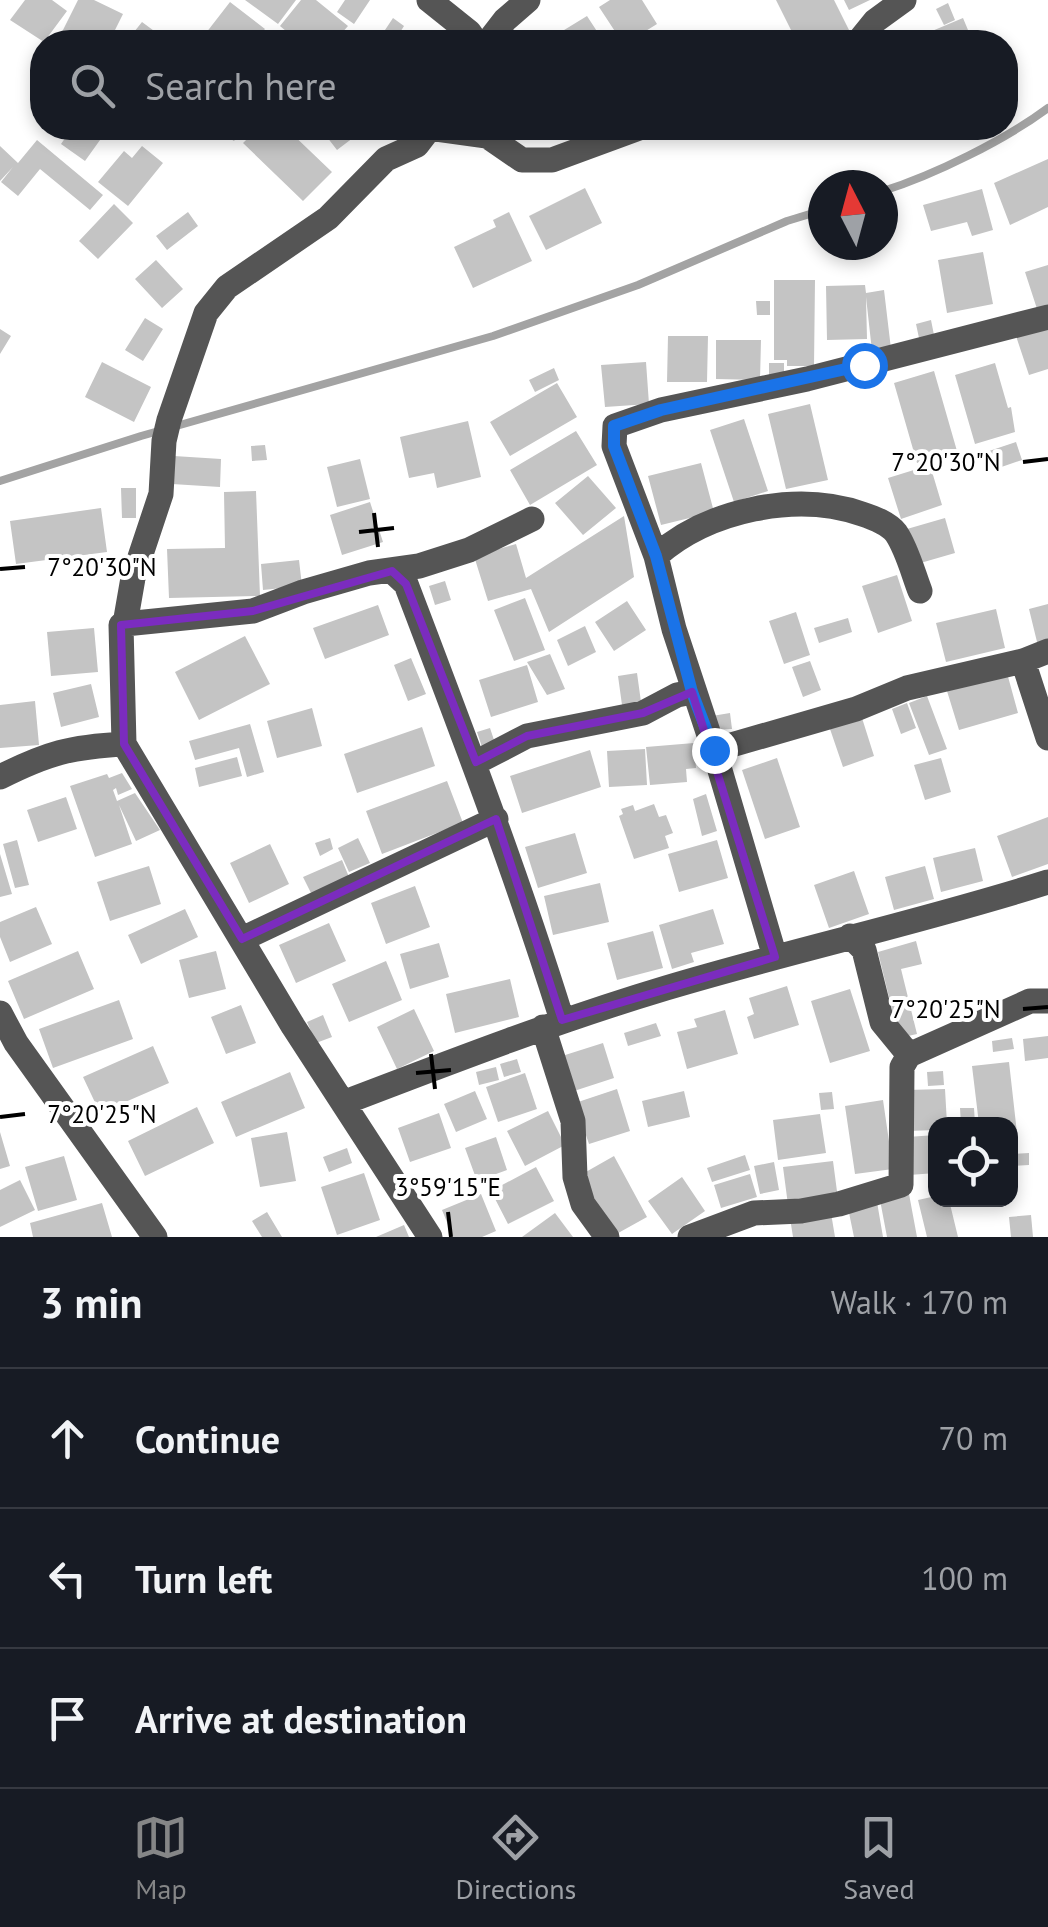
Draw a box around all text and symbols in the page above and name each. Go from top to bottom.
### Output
search box [30,30,1018,140]
icon: search [65,58,120,113]
text: Search here [145,61,337,110]
north arrow [808,170,898,260]
route start [842,343,888,389]
text: 7°20'30"N [891,446,1001,478]
text: 7°20'30"N [47,551,157,583]
route end [692,728,738,774]
text: 7°20'25"N [891,993,1001,1025]
text: 7°20'25"N [47,1098,157,1130]
map controls [928,1117,1018,1207]
button: locate [928,1117,1018,1207]
text: 3°59'15"E [395,1171,501,1203]
text: 3 min [40,1275,142,1330]
text: Walk · 170 m [831,1281,1008,1323]
icon: ahead [40,1411,95,1466]
text: Continue [135,1414,280,1463]
text: 70 m [939,1417,1008,1459]
icon: left [40,1551,95,1606]
text: Turn left [135,1554,272,1603]
text: 100 m [921,1557,1008,1599]
icon: arrive [40,1691,95,1746]
text: Arrive at destination [135,1694,467,1743]
tab: Map [133,1810,188,1907]
tab: Directions [455,1810,576,1907]
tab: Saved [843,1810,915,1907]

